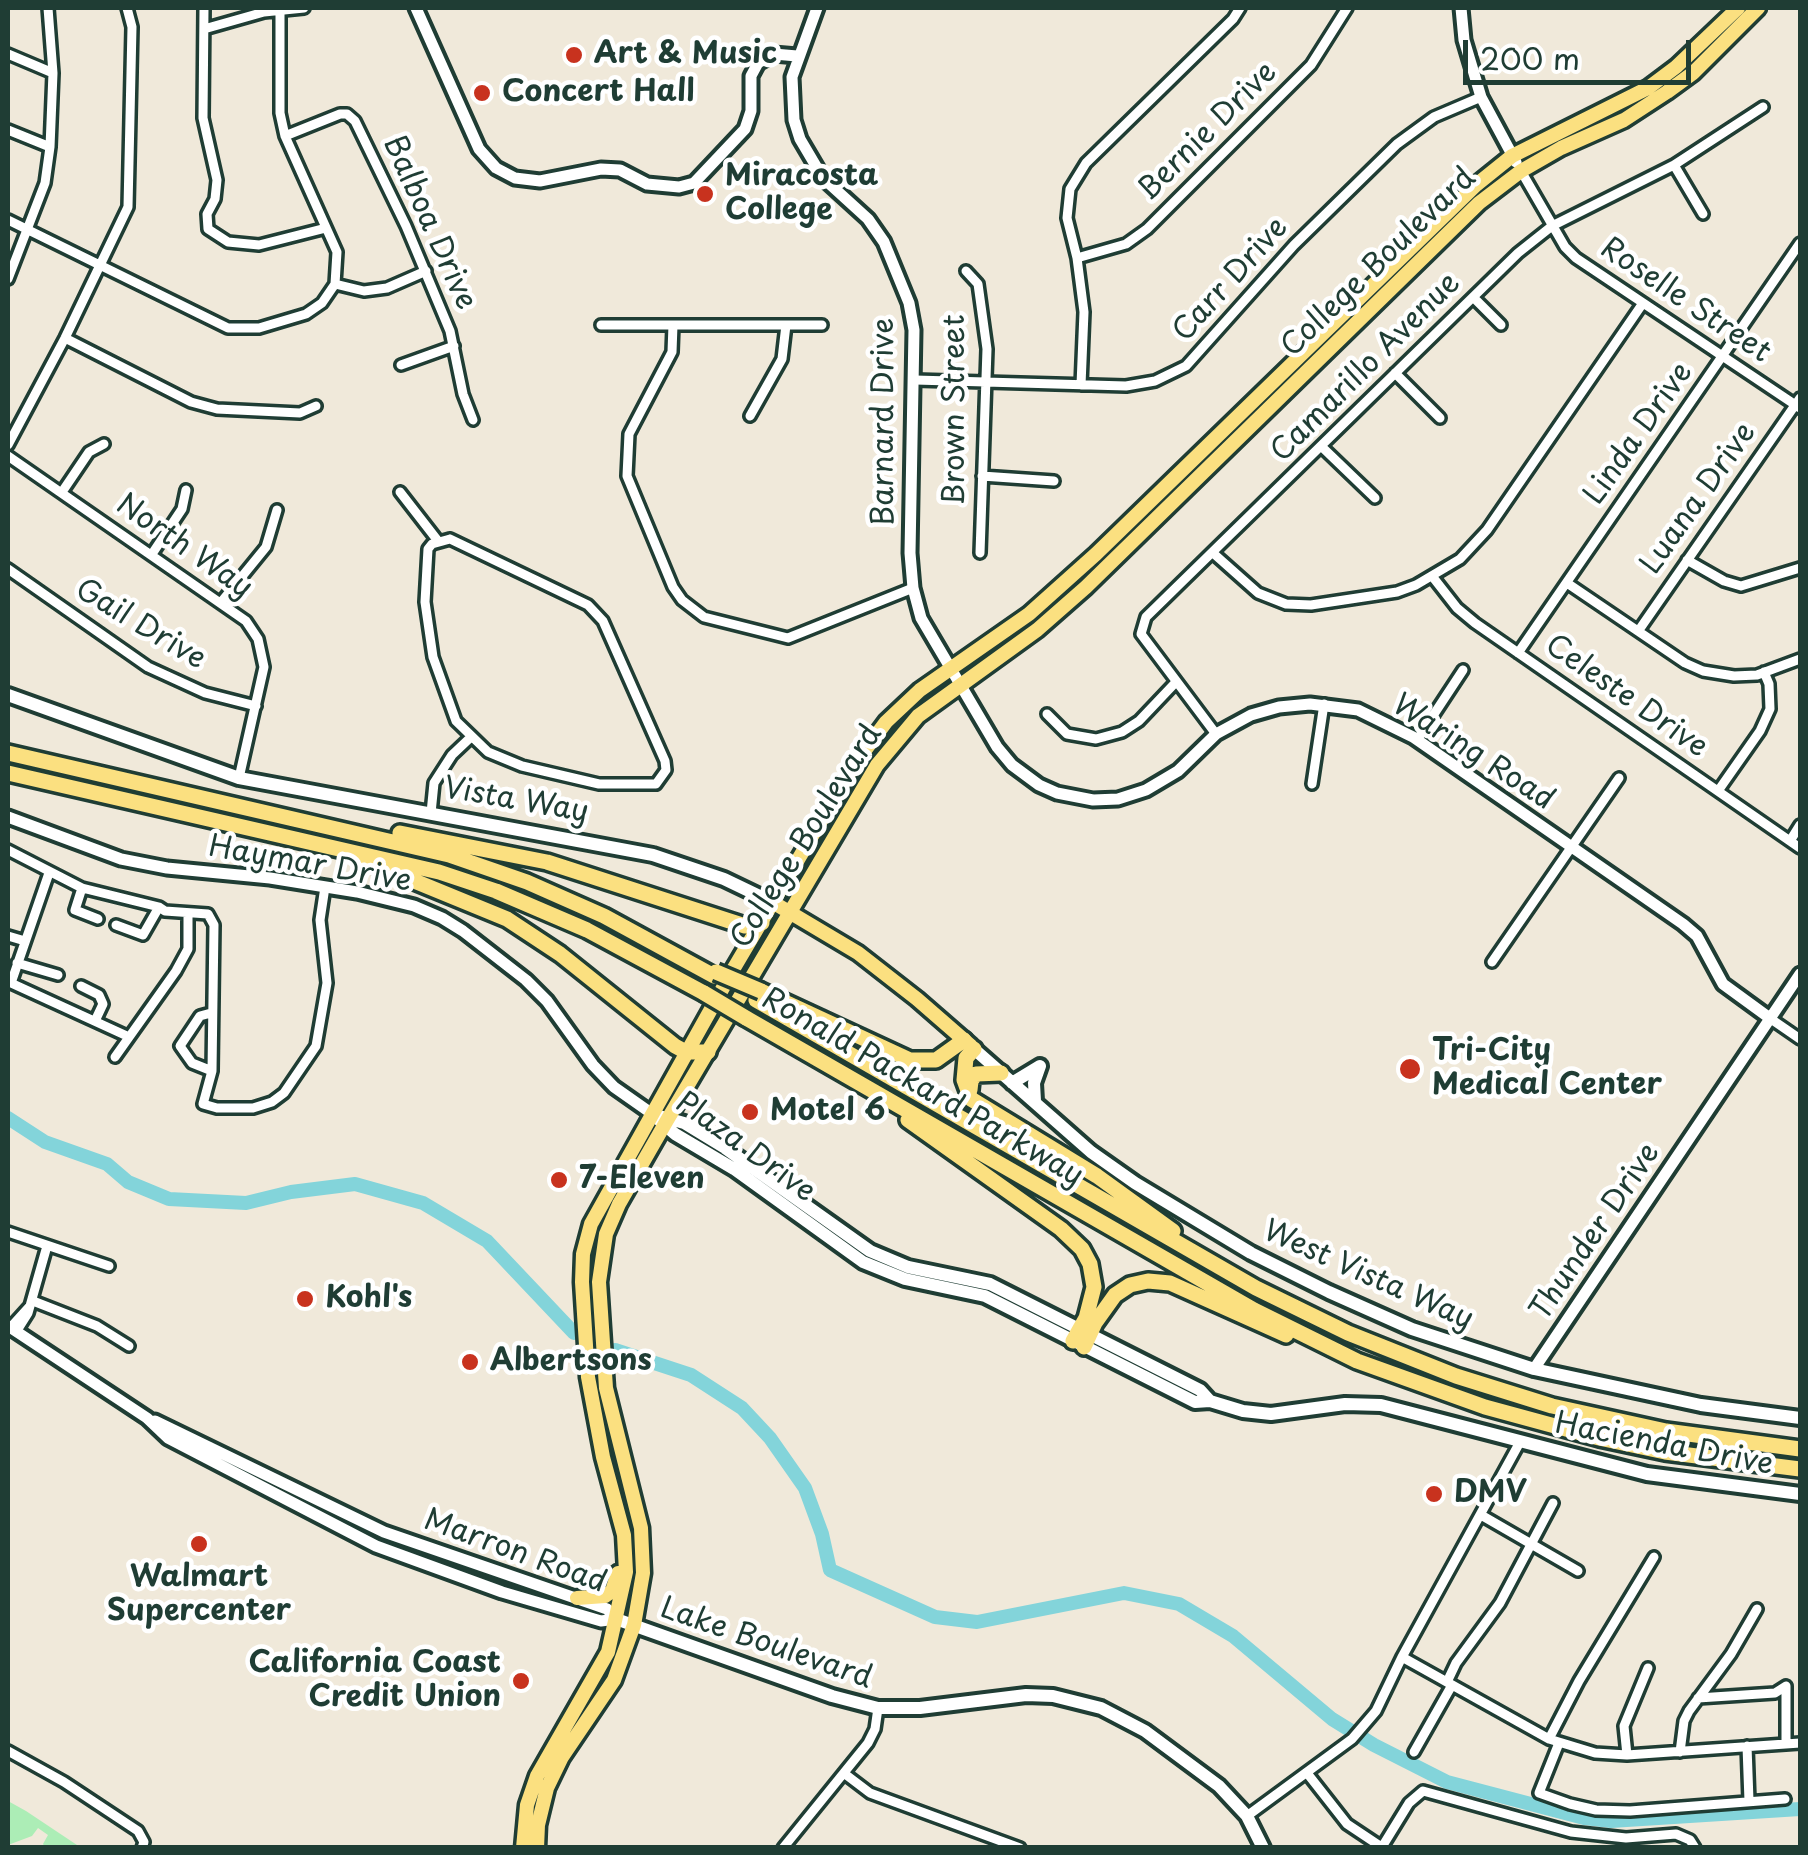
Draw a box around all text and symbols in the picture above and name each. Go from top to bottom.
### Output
scale bar [1468,20,1696,82]
text: 200 m [1480,35,1580,80]
place label: Art & Music [594,37,777,73]
marker: Art & Music [563,44,585,66]
street label: Bernie Drive [1131,55,1285,209]
place label: Concert Hall [502,75,695,111]
marker: Concert Hall [471,82,493,104]
street label: Balboa Drive [375,130,483,316]
place label: Miracosta College [725,159,878,230]
street label: College Boulevard [1274,161,1484,365]
marker: Miracosta College [694,183,716,205]
street label: Carr Drive [1166,211,1296,349]
street label: Roselle Street [1593,231,1777,371]
street label: Camarillo Avenue [1264,266,1468,470]
street label: Brown Street [938,314,974,506]
street label: Barnard Drive [867,318,903,526]
street label: Linda Drive [1577,356,1701,512]
street label: Luana Drive [1634,416,1764,582]
street label: North Way [109,487,259,607]
street label: Gail Drive [68,572,212,678]
street label: Celeste Drive [1538,628,1714,766]
street label: Waring Road [1385,687,1561,819]
street label: College Boulevard [724,719,890,955]
street label: Vista Way [441,771,591,831]
street label: Haymar Drive [206,829,414,901]
street label: Ronald Packard Parkway [755,981,1089,1195]
place label: Tri-City Medical Center [1432,1034,1662,1104]
marker: Tri-City Medical Center [1397,1056,1423,1082]
street label: Plaza Drive [668,1085,822,1211]
place label: Motel 6 [770,1094,885,1130]
marker: Motel 6 [739,1101,761,1123]
street label: Thunder Drive [1524,1137,1668,1327]
place label: 7-Eleven [579,1162,705,1198]
marker: 7-Eleven [548,1169,570,1191]
street label: West Vista Way [1257,1214,1479,1338]
place label: Kohl's [325,1281,412,1317]
marker: Kohl's [294,1288,316,1310]
place label: Albertsons [490,1344,652,1380]
marker: Albertsons [459,1351,481,1373]
street label: Hacienda Drive [1552,1406,1776,1484]
place label: DMV [1454,1476,1527,1512]
marker: DMV [1423,1483,1445,1505]
street label: Marron Road [419,1502,611,1602]
marker: Walmart Supercenter [188,1533,210,1555]
place label: Walmart Supercenter [107,1560,291,1630]
street label: Lake Boulevard [655,1591,877,1697]
place label: California Coast Credit Union [248,1646,501,1716]
marker: California Coast Credit Union [510,1670,532,1692]

